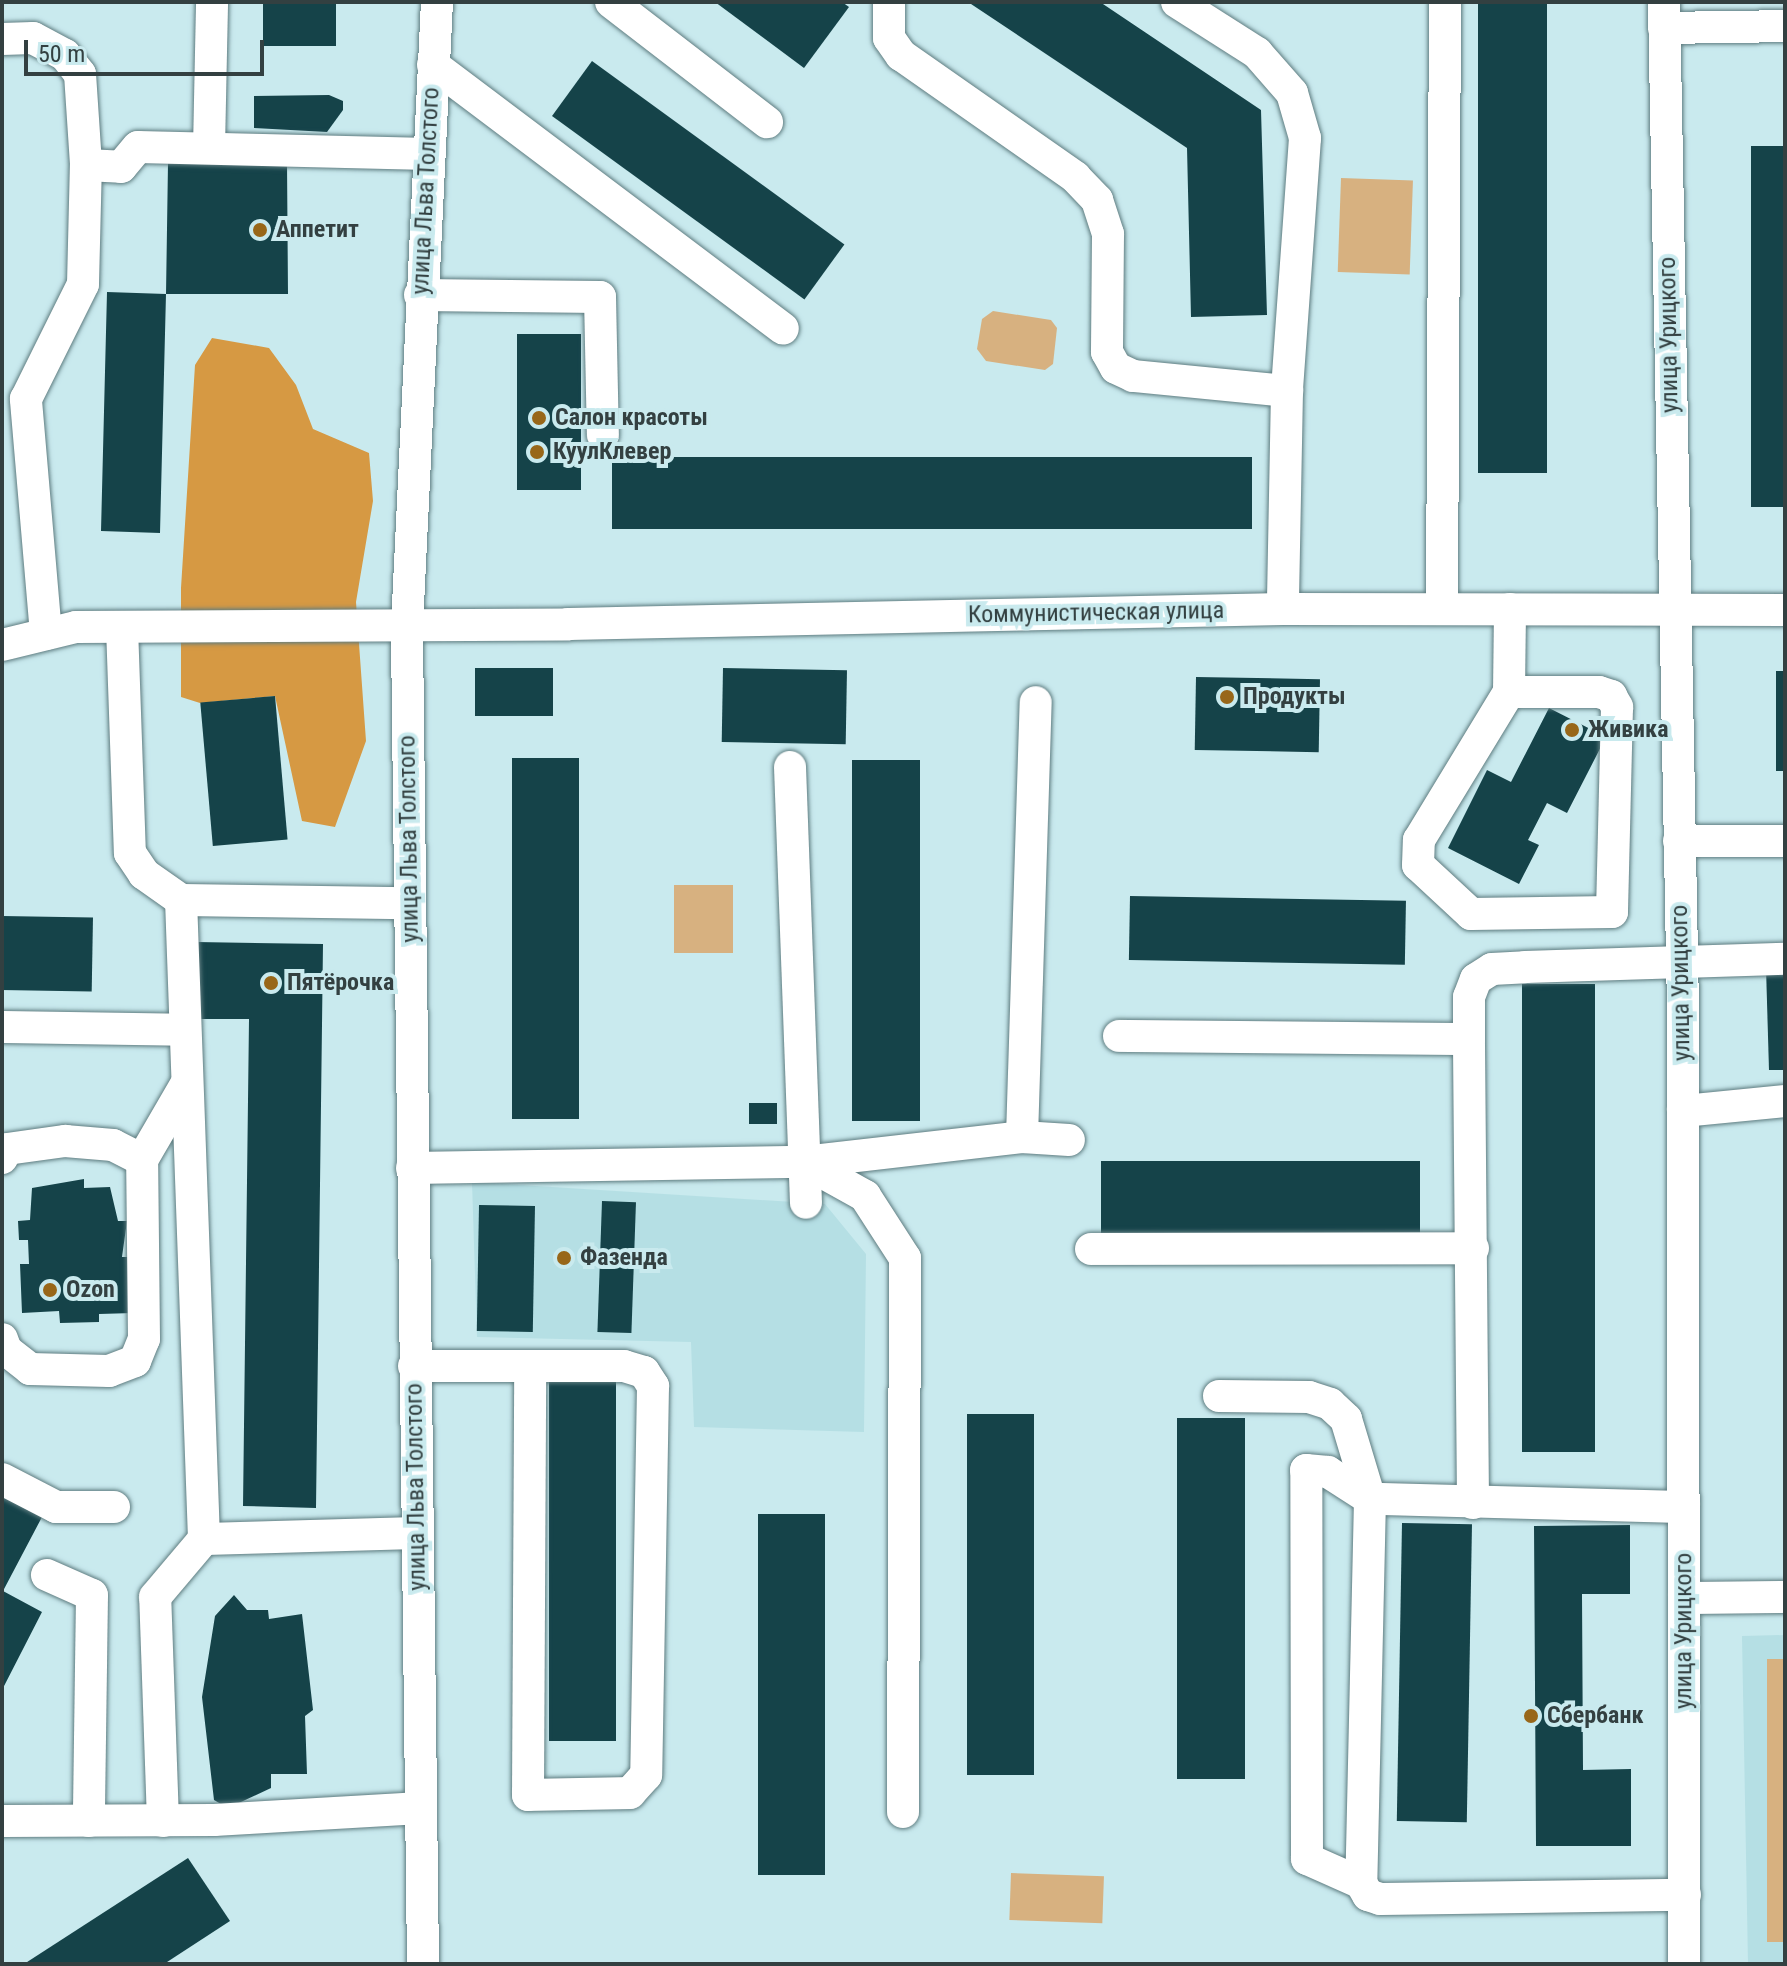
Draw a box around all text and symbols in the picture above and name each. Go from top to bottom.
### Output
scale bar [28,24,268,74]
text: 50 m [38,40,85,68]
street label: улица Льва Толстого [406,86,446,296]
place label: Аппетит [276,216,359,244]
marker: Аппетит [251,221,269,239]
street label: улица Урицкого [1653,257,1685,413]
place label: Салон красоты [555,404,708,432]
marker: Салон красоты [530,409,548,427]
place label: КуулКлевер [553,438,671,466]
marker: КуулКлевер [528,443,546,461]
street label: Коммунистическая улица [968,596,1224,630]
place label: Продукты [1243,683,1346,711]
marker: Продукты [1218,688,1236,706]
place label: Живика [1588,716,1669,744]
marker: Живика [1563,721,1581,739]
street label: улица Льва Толстого [393,735,425,943]
street label: улица Урицкого [1665,905,1697,1061]
place label: Пятёрочка [287,969,394,997]
marker: Пятёрочка [262,974,280,992]
place label: Фазенда [580,1244,668,1272]
marker: Фазенда [555,1249,573,1267]
place label: Ozon [66,1276,115,1304]
marker: Ozon [41,1281,59,1299]
street label: улица Льва Толстого [400,1383,432,1591]
street label: улица Урицкого [1670,1553,1698,1709]
place label: Сбербанк [1547,1702,1643,1730]
marker: Сбербанк [1522,1707,1540,1725]

